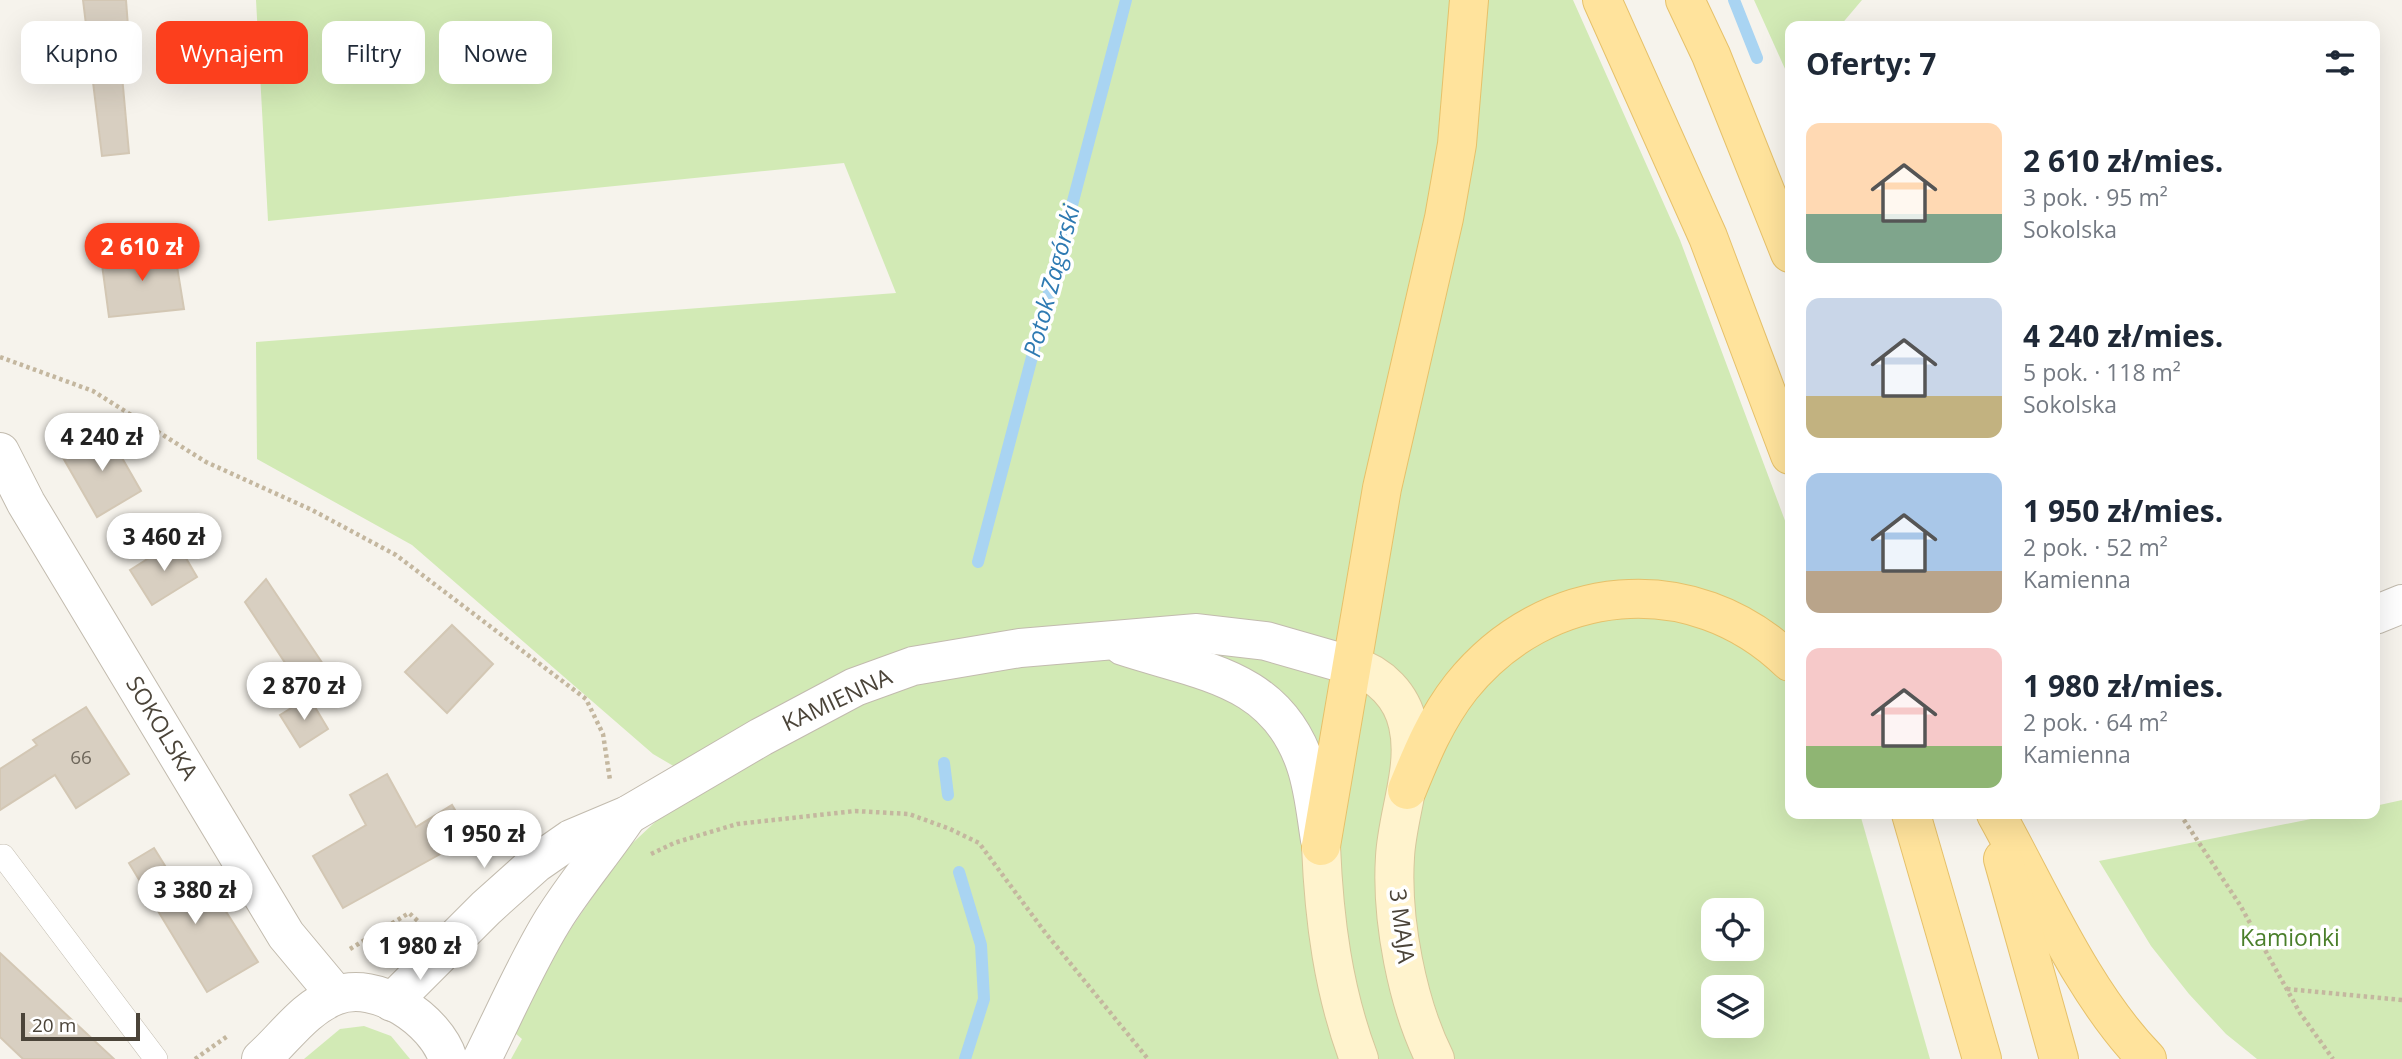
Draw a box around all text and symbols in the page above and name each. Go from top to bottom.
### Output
chip: Kupno [21,21,142,84]
chip: Wynajem [156,21,308,84]
chip: Filtry [322,21,425,84]
chip: Nowe [439,21,552,84]
text: Oferty: 7 [1806,43,1936,84]
icon: filters [2321,44,2359,82]
text: 2 610 zł/mies. [2023,140,2223,181]
icon: home [1862,151,1946,235]
text: 3 pok. · 95 m² [2023,181,2168,213]
water label: Potok Zagórski [1014,200,1087,360]
text: Sokolska [2023,213,2117,245]
pin: 2 610 zł [70,224,214,283]
text: 2 610 zł [101,230,183,262]
text: 4 240 zł/mies. [2023,315,2223,356]
icon: home [1862,326,1946,410]
text: 5 pok. · 118 m² [2023,356,2181,388]
text: Sokolska [2023,388,2117,420]
pin: 4 240 zł [30,414,174,473]
text: 4 240 zł [61,420,143,452]
text: 1 950 zł/mies. [2023,490,2223,531]
icon: home [1862,501,1946,585]
pin: 3 460 zł [92,514,236,573]
text: 3 460 zł [123,520,205,552]
text: 2 pok. · 52 m² [2023,531,2168,563]
text: Kamienna [2023,563,2131,595]
street label: KAMIENNA [776,660,897,738]
pin: 2 870 zł [232,662,376,722]
text: 1 980 zł/mies. [2023,665,2223,706]
text: 2 870 zł [263,669,345,701]
street label: SOKOLSKA [119,670,207,786]
icon: home [1862,676,1946,760]
text: 2 pok. · 64 m² [2023,706,2168,738]
text: Kamienna [2023,738,2131,770]
house number: 66 [70,744,92,770]
pin: 1 950 zł [412,810,556,870]
text: 1 950 zł [443,817,525,849]
pin: 3 380 zł [123,866,267,926]
text: 3 380 zł [154,873,236,905]
street label: 3 MAJA [1383,887,1424,966]
map controls [1701,898,1764,1038]
button: locate [1701,898,1764,961]
park label: Kamionki [2240,921,2340,953]
pin: 1 980 zł [348,922,492,982]
text: 1 980 zł [379,929,461,961]
button: layers [1701,975,1764,1038]
scale bar [21,1010,140,1042]
text: 20 m [32,1012,76,1038]

